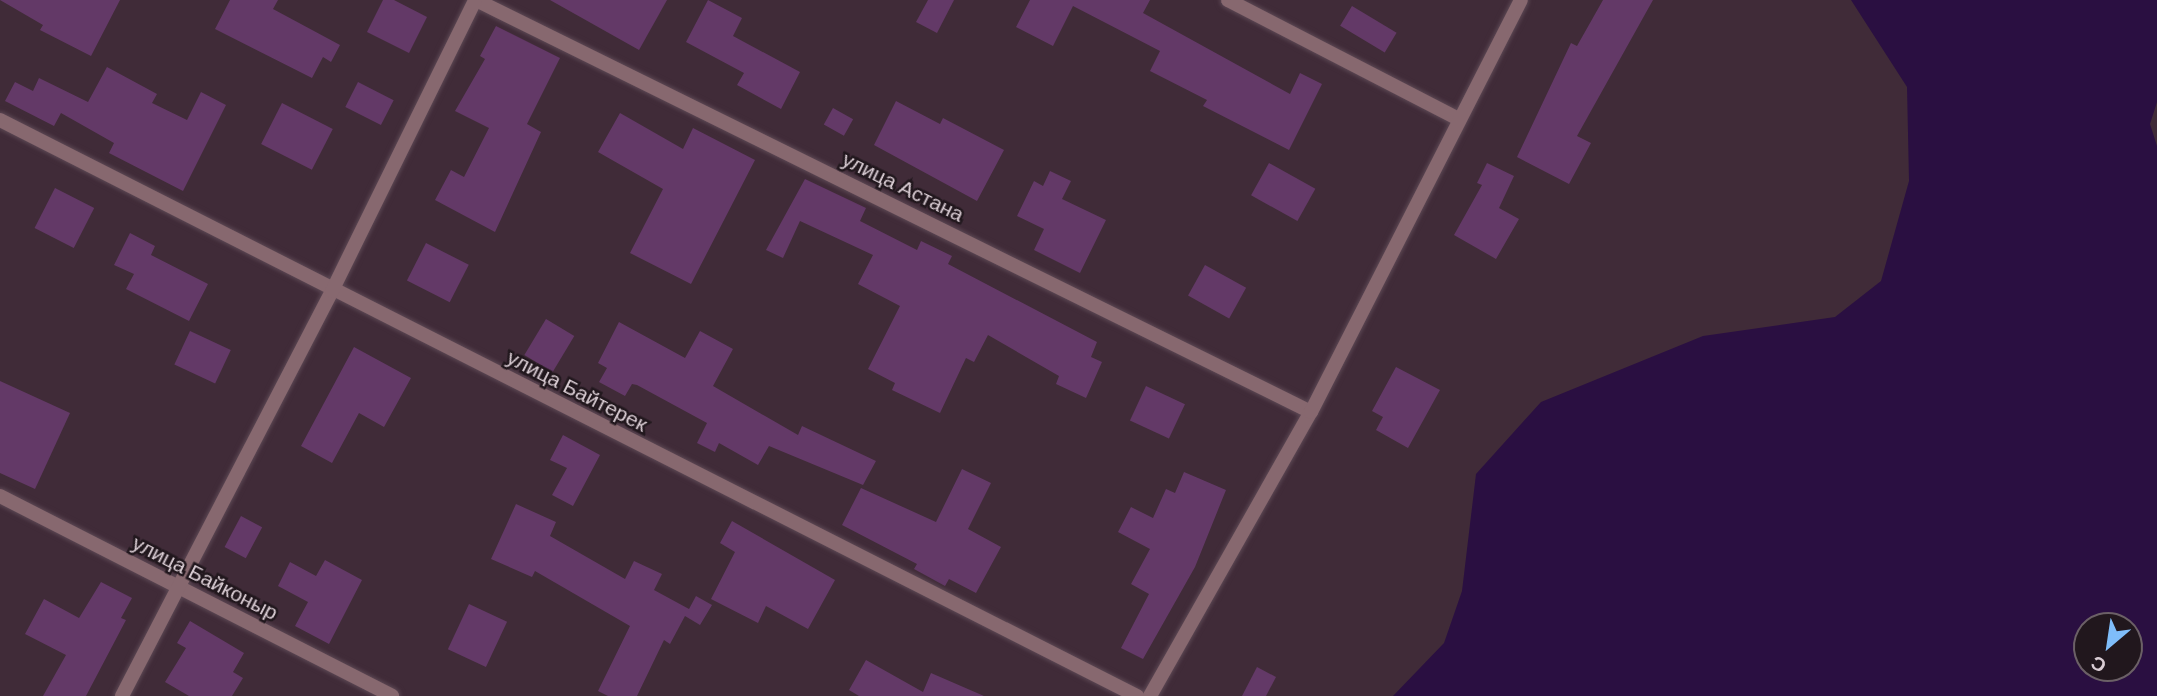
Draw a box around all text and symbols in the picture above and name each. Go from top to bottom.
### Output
street label: улица Астана [838,147,968,227]
street label: улица Байтерек [503,345,651,437]
street label: улица Байконыр [128,530,282,626]
north arrow [2073,612,2143,682]
text: С [2086,650,2111,678]

